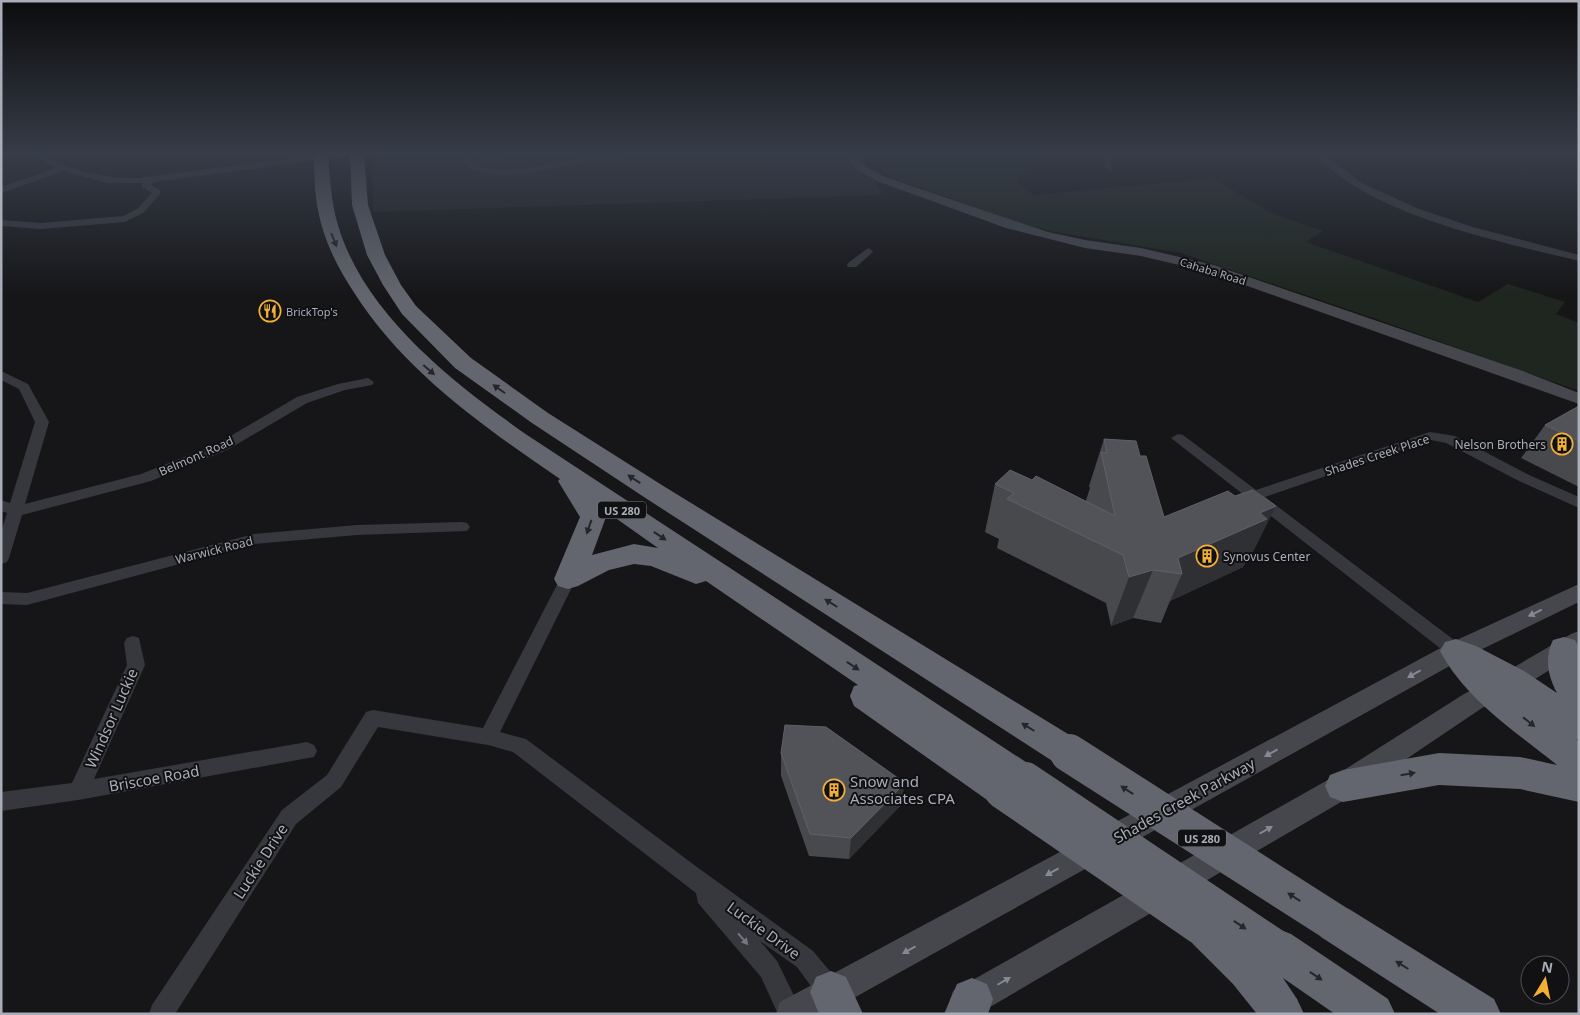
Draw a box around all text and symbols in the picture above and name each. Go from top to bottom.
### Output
one-way arrow [331,233,339,247]
street label: Cahaba Road [1178,254,1248,288]
restaurant icon: BrickTop's [258,299,282,323]
place label: BrickTop's [286,304,338,319]
one-way arrow [422,364,434,376]
one-way arrow [492,384,506,394]
street label: Shades Creek Place [1323,430,1432,480]
street label: Belmont Road [156,432,236,480]
building icon: Nelson Brothers [1550,432,1574,456]
place label: Nelson Brothers [1454,436,1546,453]
one-way arrow [628,474,641,484]
road number: US 280 [598,502,646,518]
one-way arrow [585,520,592,535]
one-way arrow [653,531,667,541]
street label: Warwick Road [173,532,255,568]
building icon: Synovus Center [1195,544,1219,568]
place label: Synovus Center [1223,548,1310,565]
one-way arrow [824,598,838,608]
one-way arrow [1528,609,1542,617]
one-way arrow [846,661,860,671]
street label: Windsor Luckie [80,665,142,771]
one-way arrow [1407,670,1420,679]
one-way arrow [1522,717,1535,728]
one-way arrow [1021,722,1034,732]
one-way arrow [1264,749,1279,757]
street label: Shades Creek Parkway [1110,753,1258,847]
street label: Briscoe Road [107,760,201,796]
one-way arrow [1401,770,1416,778]
place label: Snow and Associates CPA [850,771,955,808]
building icon: Snow and Associates CPA [822,778,846,802]
one-way arrow [1121,785,1134,795]
street label: Luckie Drive [228,820,292,902]
one-way arrow [1259,826,1273,835]
road number: US 280 [1178,830,1226,846]
one-way arrow [1044,868,1059,876]
one-way arrow [1287,892,1300,901]
street label: Luckie Drive [723,897,805,963]
one-way arrow [1233,920,1247,930]
one-way arrow [738,932,749,945]
one-way arrow [902,946,916,954]
north arrow [1520,955,1570,1005]
text: N [1540,956,1555,977]
one-way arrow [1396,961,1409,970]
one-way arrow [1310,971,1323,981]
one-way arrow [997,977,1011,986]

